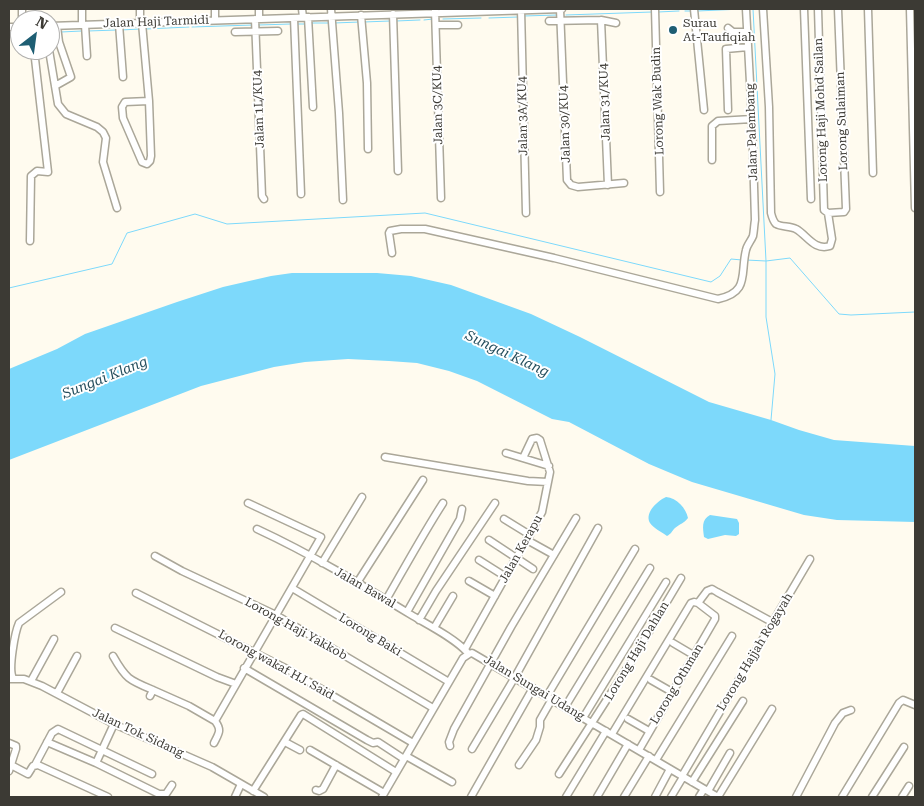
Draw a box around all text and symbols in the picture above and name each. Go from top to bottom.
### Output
north arrow [10,10,60,60]
text: N [33,13,51,32]
street label: Jalan Haji Tarmidi [103,13,209,31]
place label: Surau At-Taufiqiah [683,16,756,44]
marker: Surau At-Taufiqiah [667,24,679,36]
street label: Lorong Haji Mohd Sailan [811,38,831,182]
street label: Lorong Wak Budin [649,47,667,155]
street label: Jalan 31/KU4 [596,63,614,141]
street label: Jalan 3C/KU4 [430,65,446,145]
street label: Jalan 1L/KU4 [250,70,268,148]
street label: Lorong Sulaiman [833,71,851,171]
street label: Jalan 3A/KU4 [515,76,531,156]
street label: Jalan Palembang [743,83,761,181]
street label: Jalan 30/KU4 [556,85,574,163]
water label: Sungai Klang [462,327,552,381]
water label: Sungai Klang [60,353,150,403]
street label: Jalan Kerapu [496,512,546,586]
street label: Jalan Bawal [332,565,398,611]
street label: Lorong Hajjah Rogayah [714,590,796,714]
street label: Lorong Haji Yakkob [242,595,350,663]
street label: Lorong Haji Dahlan [602,599,672,703]
street label: Lorong Baki [336,611,404,659]
street label: Lorong wakaf HJ. Said [216,627,336,703]
street label: Lorong Othman [647,641,707,727]
street label: Jalan Sungai Udang [481,652,587,724]
street label: Jalan Tok Sidang [90,705,186,761]

